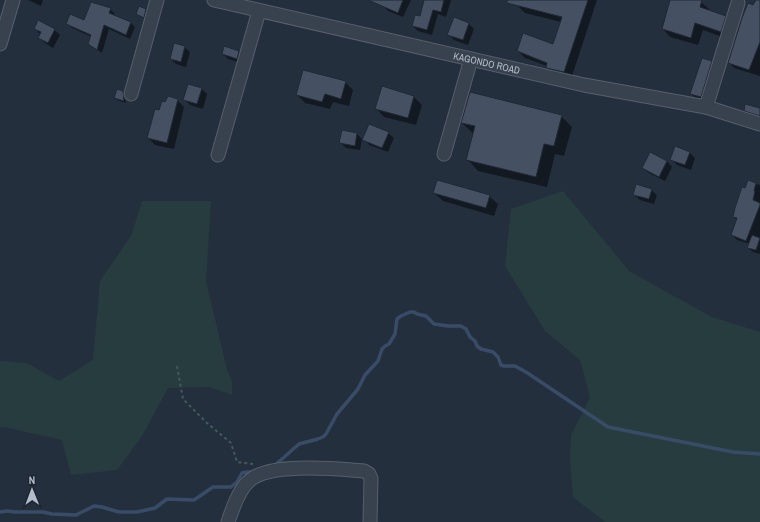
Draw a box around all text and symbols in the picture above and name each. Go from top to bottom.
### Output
street label: KAGONDO ROAD [452,49,521,77]
north arrow [12,470,52,510]
text: N [28,473,35,487]

